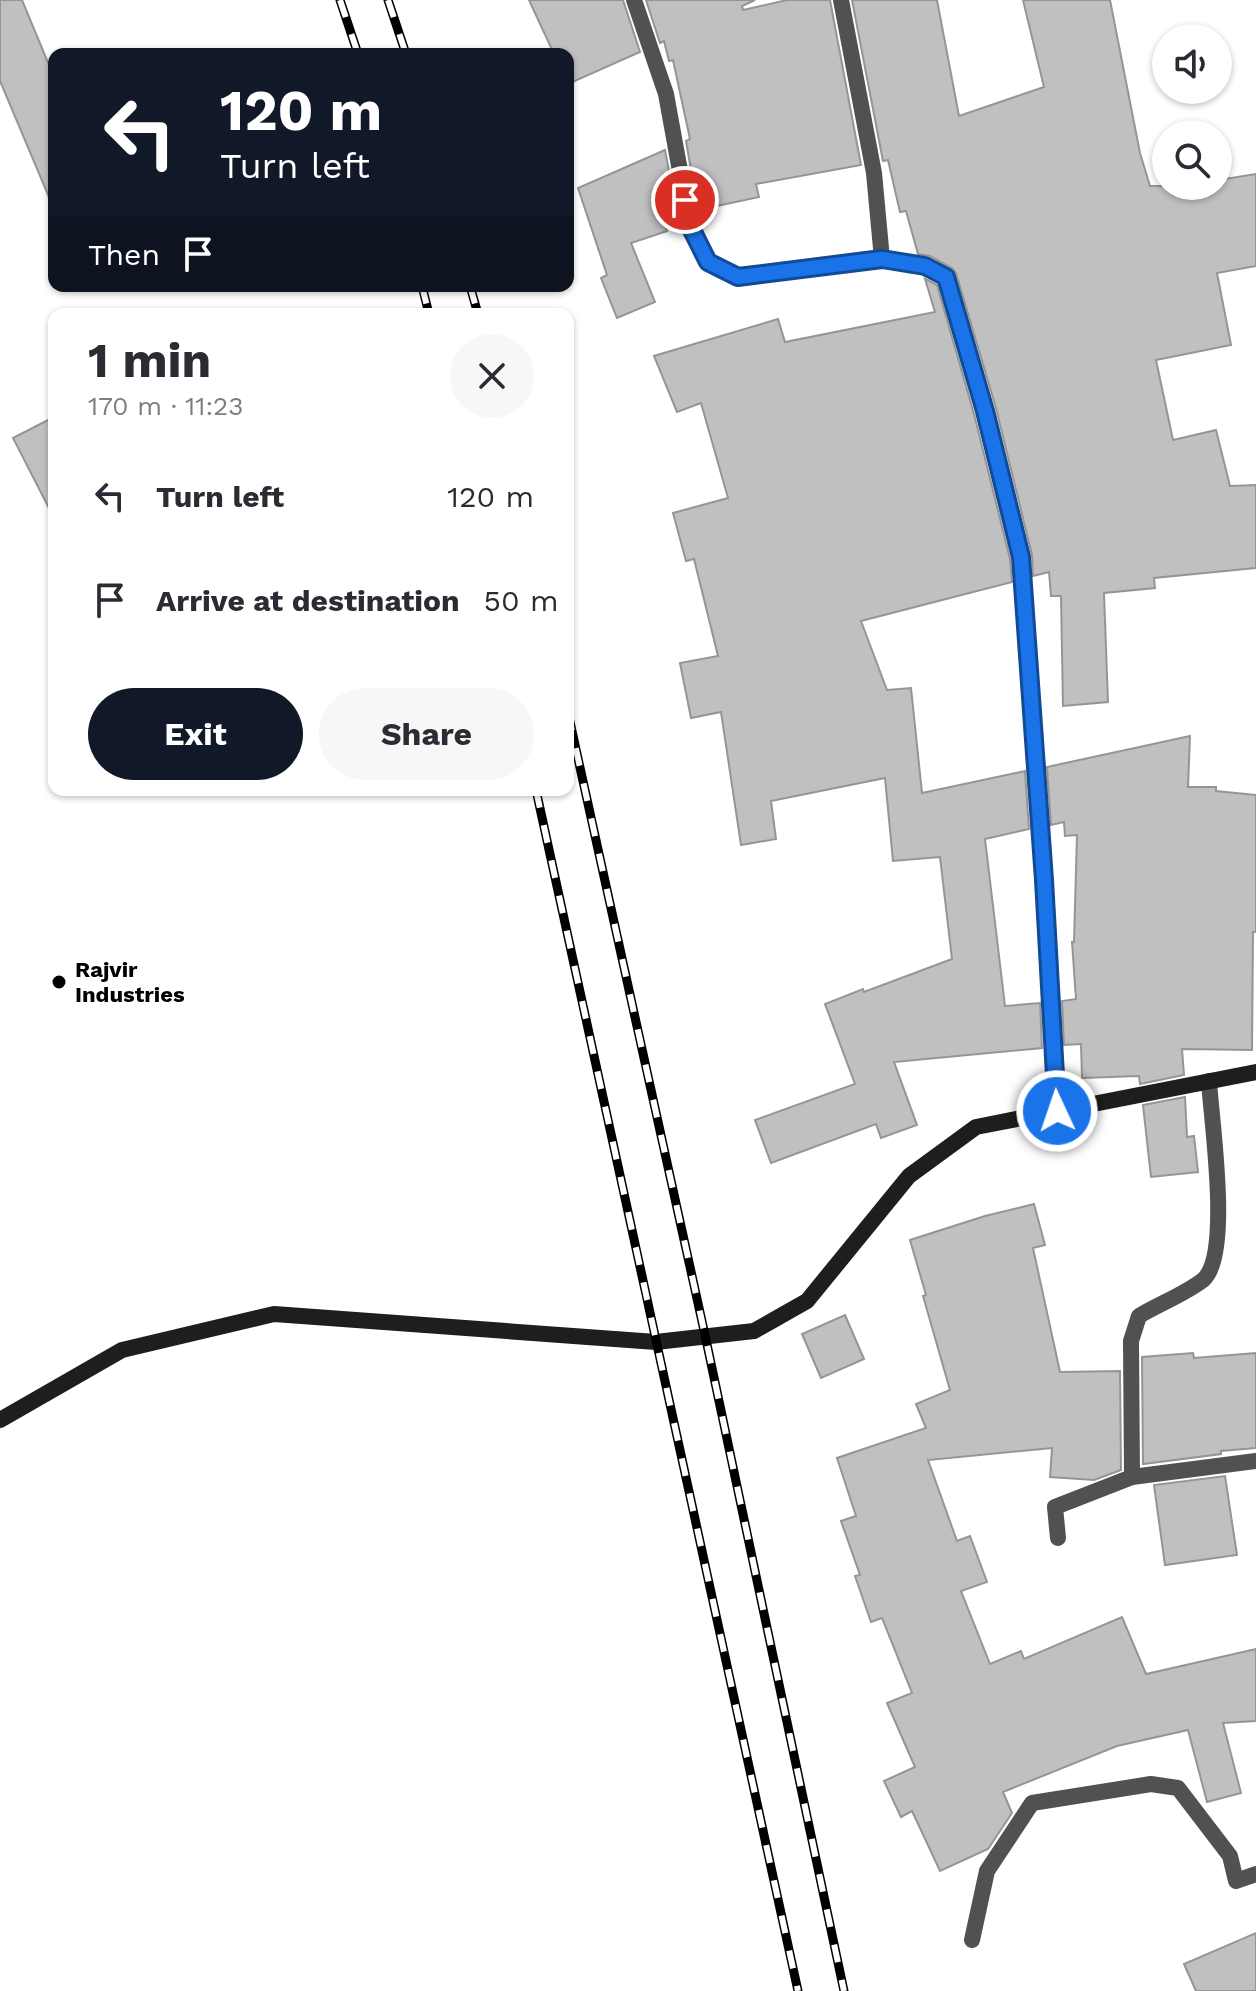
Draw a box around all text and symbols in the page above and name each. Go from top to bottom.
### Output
map controls [1152,24,1232,200]
button: sound [1152,24,1232,104]
text: 120 m [220,78,382,144]
icon: left [88,80,192,184]
button: search [1152,120,1232,200]
text: Turn left [220,145,370,187]
pin [651,166,719,234]
icon: arrive [663,178,707,222]
icon: arrive [176,232,220,276]
text: Then [88,237,160,272]
text: 1 min [88,332,211,389]
button: close [450,334,534,418]
text: 170 m · 11:23 [88,391,243,421]
icon: left [88,474,132,518]
text: Turn left [156,479,284,514]
text: 120 m [447,479,534,514]
icon: arrive [88,578,132,622]
text: Arrive at destination [156,583,460,618]
text: 50 m [484,583,559,618]
button: Exit [88,688,303,780]
button: Share [319,688,534,780]
place label: Rajvir Industries [75,957,185,1007]
marker: Rajvir Industries [50,973,68,991]
position arrow [1015,1069,1099,1153]

